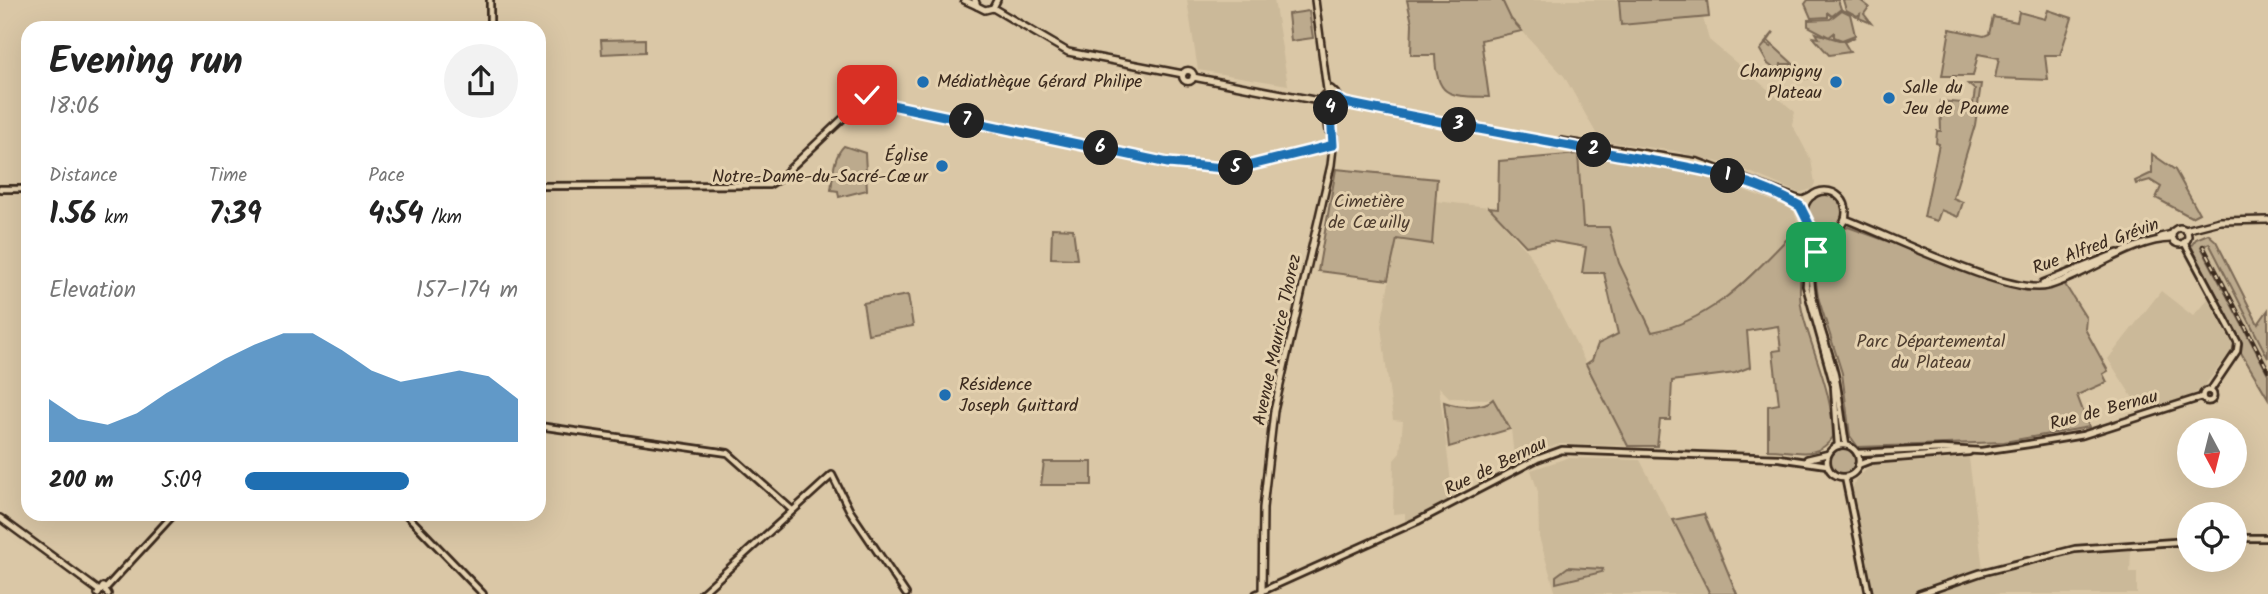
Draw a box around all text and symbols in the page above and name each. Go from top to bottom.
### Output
text: Evening run [49,33,243,93]
button: share [444,44,518,118]
place label: Champigny Plateau [1739,58,1823,108]
pin [837,65,897,125]
place label: Médiathèque Gérard Philipe [937,68,1142,97]
marker: Médiathèque Gérard Philipe [915,74,931,90]
marker: Champigny Plateau [1828,74,1844,90]
place label: Salle du Jeu de Paume [1903,74,2009,124]
icon: check [848,76,886,114]
text: 18:06 [49,89,100,125]
pin: 4 [1314,90,1348,126]
marker: Salle du Jeu de Paume [1881,90,1897,106]
text: 4 [1325,92,1336,122]
pin: 7 [950,104,984,138]
text: 7 [962,105,971,135]
pin: 3 [1442,108,1476,142]
text: 3 [1453,109,1464,139]
pin: 6 [1084,130,1118,166]
text: 6 [1095,132,1106,162]
pin: 2 [1576,132,1612,168]
text: 2 [1588,134,1599,164]
place label: Église Notre-Dame-du-Sacré-Cœur [712,142,929,192]
pin: 5 [1218,150,1254,186]
text: 5 [1231,152,1240,182]
marker: Église Notre-Dame-du-Sacré-Cœur [934,158,950,174]
pin: 1 [1710,158,1746,194]
text: 1 [1725,160,1730,190]
text: Distance [49,161,117,191]
text: Time [209,161,247,191]
text: Pace [368,161,405,191]
park label: Cimetière de Cœuilly [1328,188,1410,238]
text: 1.56 [49,191,97,239]
text: 7:39 [209,191,262,239]
text: 4:54 [368,191,424,239]
text: km [97,203,128,233]
text: /km [424,203,462,233]
street label: Rue Alfred Grévin [2028,211,2164,283]
pin [1786,222,1846,282]
icon: arrive [1797,233,1835,271]
street label: Avenue Maurice Thorez [1246,252,1310,428]
text: Elevation [49,273,136,309]
text: 157–174 m [416,273,518,309]
park label: Parc Départemental du Plateau [1857,328,2006,378]
place label: Résidence Joseph Guittard [959,371,1079,421]
street label: Rue de Bernau [2047,383,2162,439]
marker: Résidence Joseph Guittard [937,387,953,403]
north arrow [2177,418,2247,488]
map controls [2177,418,2247,572]
street label: Rue de Bernau [1440,429,1553,504]
text: 200 m [49,463,114,499]
text: 5:09 [161,463,202,499]
button: locate [2177,502,2247,572]

